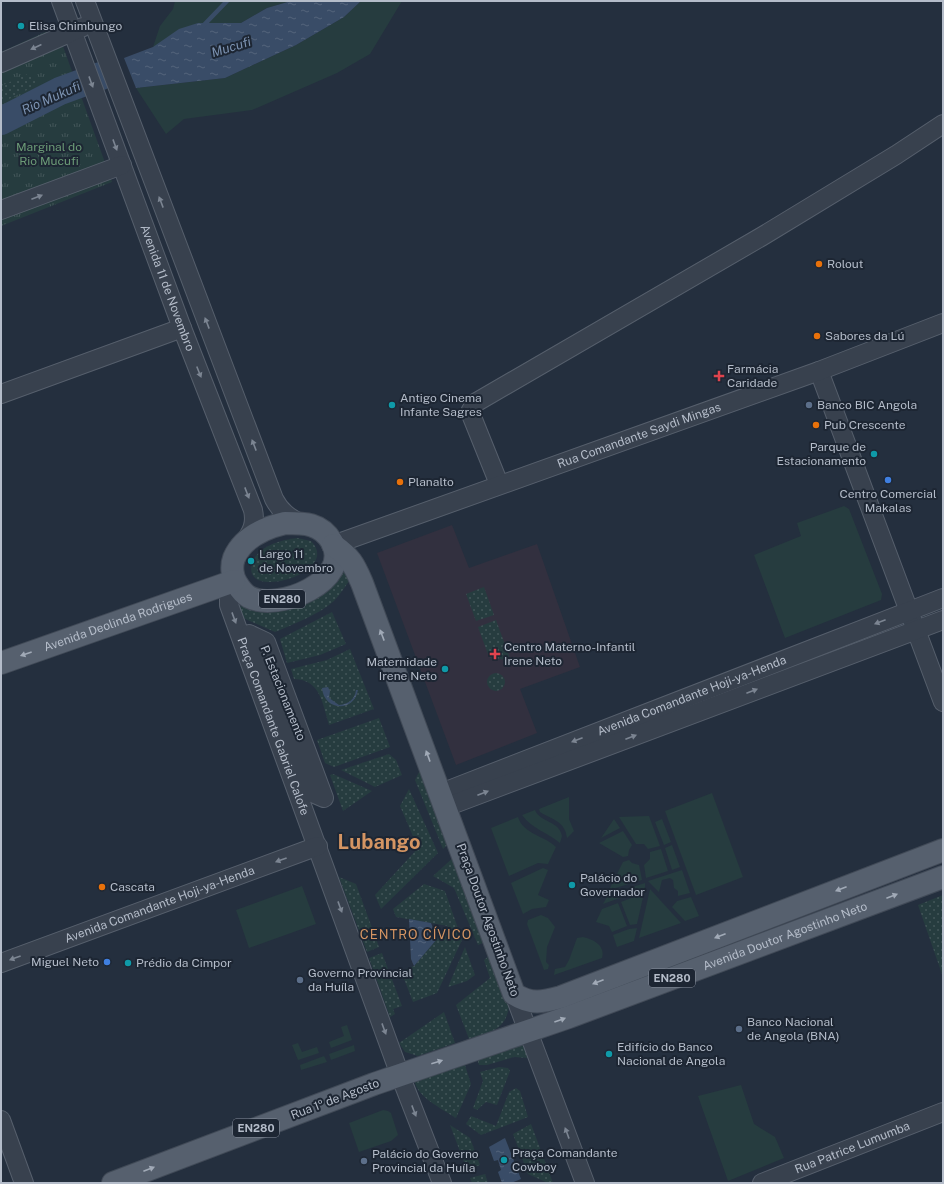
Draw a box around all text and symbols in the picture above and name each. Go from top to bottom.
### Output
place label: Elisa Chimbungo [29,19,122,33]
marker: Elisa Chimbungo [16,21,26,31]
water label: Mucufi [209,34,253,60]
one-way arrow [31,44,42,50]
one-way arrow [89,76,95,88]
water label: Rio Mukufi [19,78,83,118]
park label: Marginal do Rio Mucufi [16,140,82,168]
one-way arrow [112,140,118,152]
one-way arrow [32,193,44,199]
one-way arrow [157,195,163,207]
street label: Avenida 11 de Novembro [137,223,197,353]
place label: Rolout [827,257,864,271]
marker: Rolout [814,259,824,269]
one-way arrow [204,317,210,329]
place label: Sabores da Lú [825,329,904,343]
marker: Sabores da Lú [812,331,822,341]
place label: Farmácia Caridade [727,362,778,390]
one-way arrow [197,366,203,378]
marker: Farmácia Caridade [714,371,724,381]
place label: Antigo Cinema Infante Sagres [400,391,482,419]
place label: Banco BIC Angola [817,398,917,412]
marker: Antigo Cinema Infante Sagres [387,400,397,410]
street label: Rua Comandante Saydi Mingas [555,400,723,471]
marker: Banco BIC Angola [804,400,814,410]
place label: Pub Crescente [824,418,906,432]
marker: Pub Crescente [811,420,821,430]
one-way arrow [250,438,256,450]
place label: Parque de Estacionamento [777,440,866,468]
marker: Parque de Estacionamento [869,449,879,459]
place label: Planalto [408,475,454,489]
marker: Centro Comercial Makalas [883,475,893,485]
marker: Planalto [395,477,405,487]
one-way arrow [245,487,251,499]
place label: Centro Comercial Makalas [839,487,937,515]
place label: Largo 11 de Novembro [259,547,333,575]
marker: Largo 11 de Novembro [246,556,256,566]
street label: Avenida Deolinda Rodrigues [42,589,194,654]
road number: EN280 [259,590,305,608]
one-way arrow [231,613,237,625]
one-way arrow [874,620,886,626]
one-way arrow [378,628,384,640]
street label: Praça Comandante Gabriel Calofe [234,635,312,817]
place label: Centro Materno-Infantil Irene Neto [504,640,636,668]
street label: P. Estacionamento [258,643,309,743]
marker: Centro Materno-Infantil Irene Neto [489,648,501,660]
one-way arrow [20,652,32,658]
street label: Avenida Comandante Hoji-ya-Henda [595,653,788,739]
place label: Maternidade Irene Neto [366,655,437,683]
marker: Maternidade Irene Neto [440,664,450,674]
one-way arrow [747,688,759,694]
one-way arrow [625,734,637,740]
one-way arrow [570,738,582,744]
one-way arrow [424,750,430,762]
one-way arrow [477,790,489,796]
district label: Lubango [338,830,420,854]
street label: Praça Doutor Agostinho Neto [454,842,522,999]
one-way arrow [275,857,287,863]
street label: Avenida Comandante Hoji-ya-Henda [63,863,256,946]
place label: Palácio do Governador [580,871,645,899]
place label: Cascata [110,880,155,894]
marker: Palácio do Governador [567,880,577,890]
marker: Cascata [97,882,107,892]
one-way arrow [835,887,847,893]
one-way arrow [886,892,898,898]
street label: Avenida Doutor Agostinho Neto [701,899,869,973]
one-way arrow [337,901,343,913]
district label: CENTRO CÍVICO [360,926,472,942]
one-way arrow [713,933,725,939]
place label: Miguel Neto [31,955,99,969]
one-way arrow [8,956,20,962]
place label: Prédio da Cimpor [136,956,232,970]
marker: Miguel Neto [102,957,112,967]
marker: Prédio da Cimpor [123,958,133,968]
place label: Governo Provincial da Huíla [308,966,412,994]
road number: EN280 [649,969,695,987]
marker: Governo Provincial da Huíla [295,975,305,985]
one-way arrow [592,980,604,986]
place label: Banco Nacional de Angola (BNA) [747,1015,839,1043]
one-way arrow [555,1017,567,1023]
one-way arrow [381,1023,387,1035]
marker: Banco Nacional de Angola (BNA) [734,1024,744,1034]
place label: Edifício do Banco Nacional de Angola [617,1040,725,1068]
marker: Edifício do Banco Nacional de Angola [604,1049,614,1059]
one-way arrow [432,1059,444,1065]
street label: Rua 1º de Agosto [289,1076,381,1122]
one-way arrow [412,1105,418,1117]
road number: EN280 [233,1119,279,1137]
street label: Rua Patrice Lumumba [793,1119,912,1176]
one-way arrow [563,1127,569,1139]
place label: Praça Comandante Cowboy [512,1146,618,1174]
place label: Palácio do Governo Provincial da Huíla [372,1147,479,1175]
marker: Praça Comandante Cowboy [499,1155,509,1165]
marker: Palácio do Governo Provincial da Huíla [359,1156,369,1166]
one-way arrow [143,1166,155,1172]

